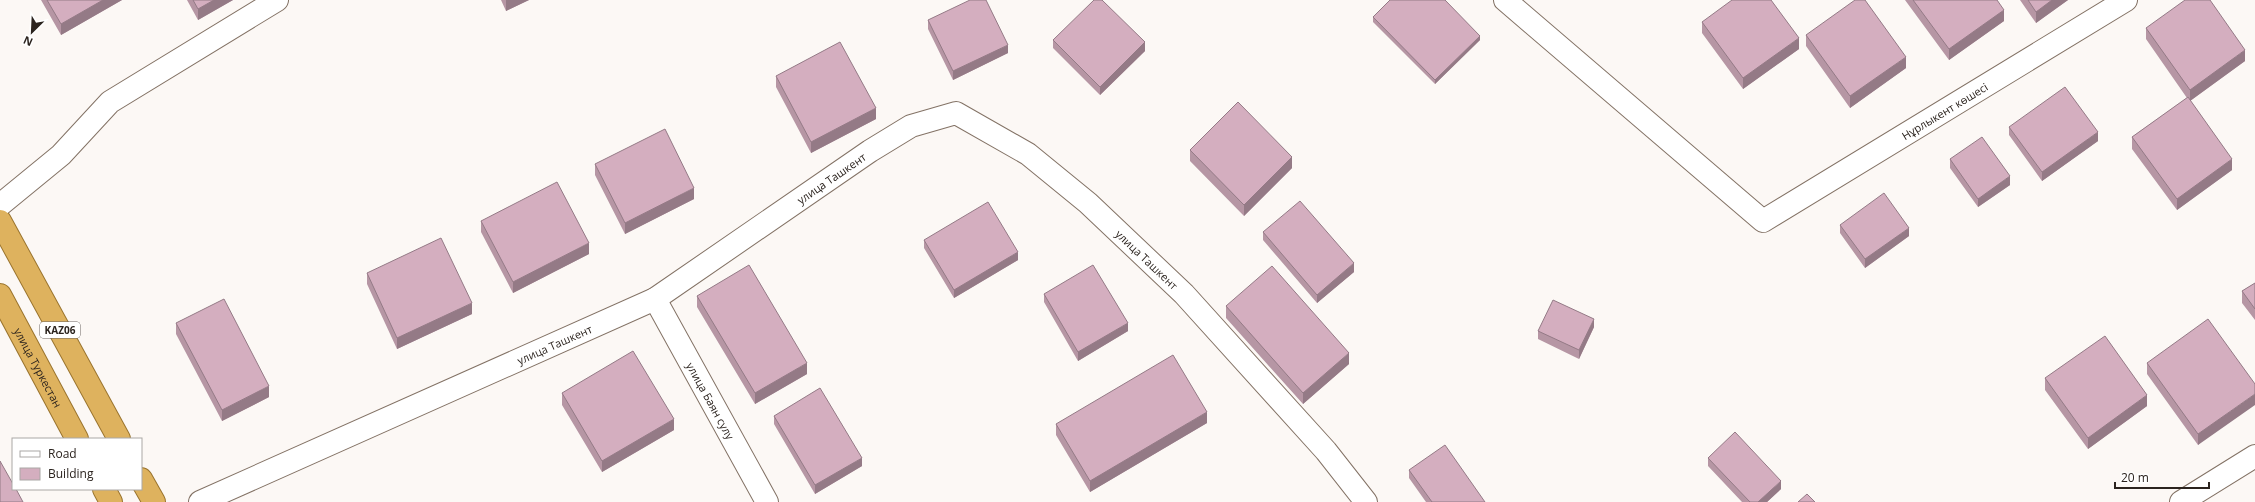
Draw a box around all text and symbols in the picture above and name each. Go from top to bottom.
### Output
north arrow [12,12,52,52]
text: N [21,33,35,50]
street label: Нұрлыкент көшесі [1898,79,1990,143]
street label: улица Ташкент [794,149,869,207]
street label: улица Ташкент [1113,226,1182,292]
street label: улица Ташкент [514,321,594,367]
road number: KАZ06 [40,322,80,338]
street label: улица Туркестан [11,325,66,410]
street label: улица Баян сулу [684,359,739,442]
legend [12,438,142,490]
text: Road [48,445,77,462]
scale bar [2115,464,2209,490]
text: Building [48,465,94,482]
text: 20 m [2121,469,2149,486]

